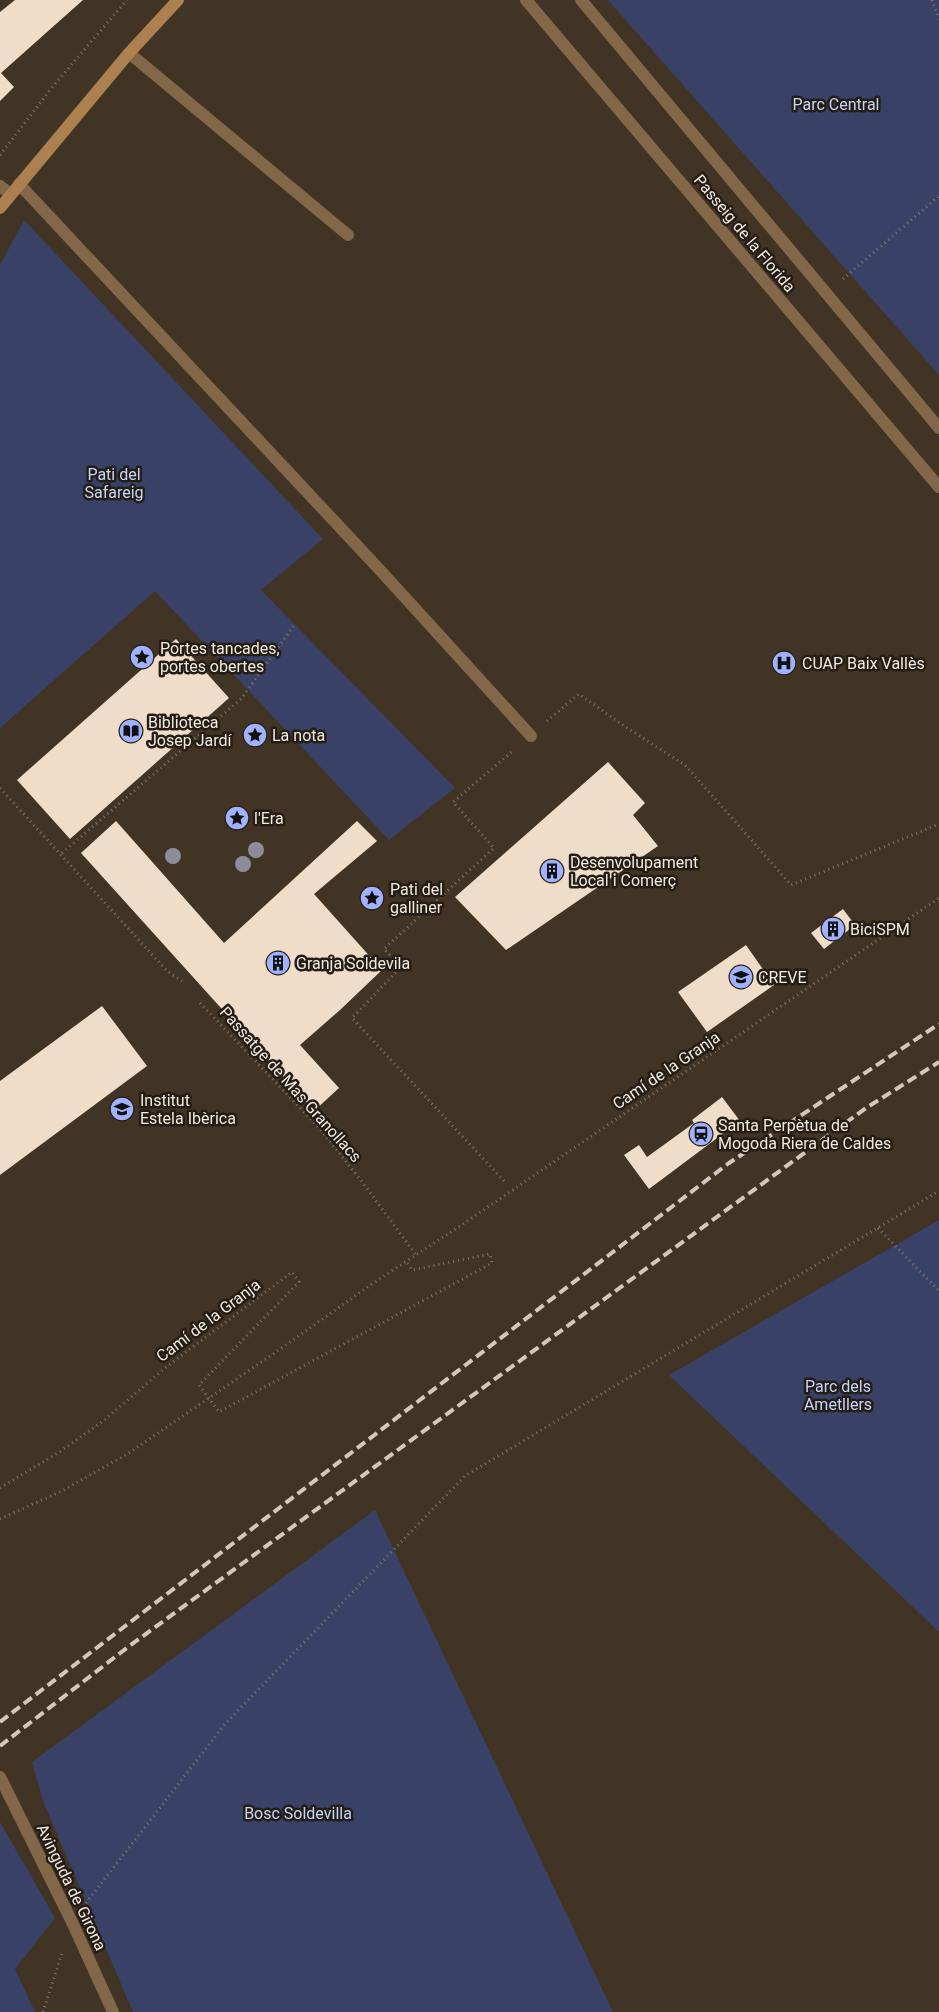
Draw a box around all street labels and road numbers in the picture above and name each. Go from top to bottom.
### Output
street label: Passeig de la Florida [690,171,799,296]
street label: Passatge de Mas Granollacs [216,1003,366,1166]
street label: Camí de la Granja [609,1028,723,1113]
street label: Camí de la Granja [153,1275,264,1366]
street label: Avinguda de Girona [33,1821,110,1953]

